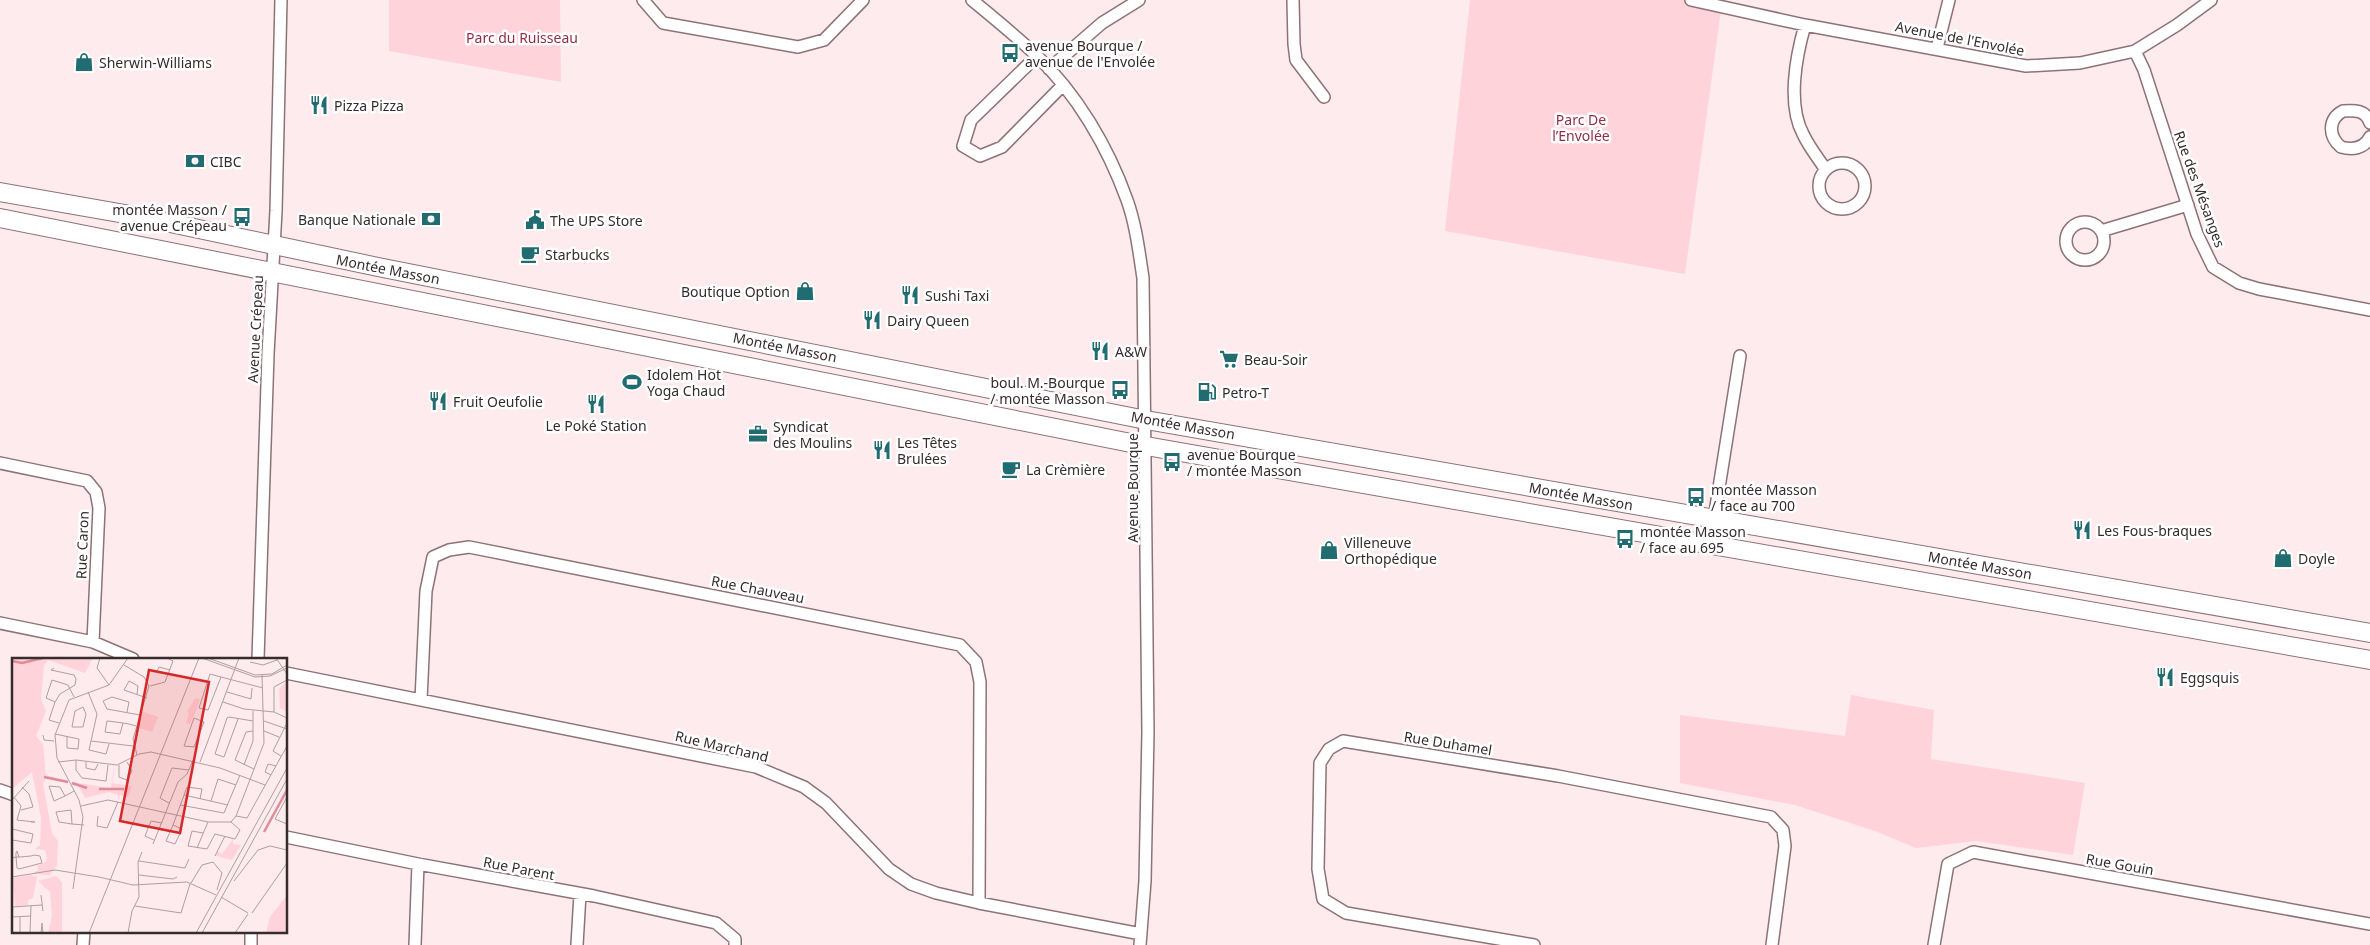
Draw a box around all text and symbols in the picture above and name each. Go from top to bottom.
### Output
street label: Avenue de l'Envolée [1894,16,2026,60]
park label: Parc du Ruisseau [466,28,578,47]
place label: avenue Bourque / avenue de l'Envolée [1025,36,1155,71]
bus stop icon: avenue Bourque / avenue de l'Envolée [999,42,1021,64]
shop icon: Sherwin-Williams [73,51,95,73]
place label: Sherwin-Williams [99,53,212,72]
restaurant icon: Pizza Pizza [308,94,330,116]
place label: Pizza Pizza [334,96,404,115]
park label: Parc De l’Envolée [1552,110,1610,145]
street label: Rue des Mésanges [2170,128,2230,250]
bank icon: CIBC [184,150,206,172]
place label: CIBC [210,152,242,171]
place label: montée Masson / avenue Crépeau [112,200,228,235]
bus stop icon: montée Masson / avenue Crépeau [231,206,253,228]
bank icon: Banque Nationale [420,208,442,230]
public building icon: The UPS Store [524,209,546,231]
place label: Banque Nationale [298,210,416,229]
place label: The UPS Store [550,211,643,230]
cafe icon: Starbucks [519,243,541,265]
place label: Starbucks [545,245,610,264]
street label: Montée Masson [334,250,442,288]
street label: Avenue Crépeau [243,275,267,383]
shop icon: Boutique Option [794,280,816,302]
place label: Boutique Option [681,282,790,301]
restaurant icon: Sushi Taxi [899,284,921,306]
place label: Sushi Taxi [925,286,989,305]
restaurant icon: Dairy Queen [861,309,883,331]
place label: Dairy Queen [887,311,969,330]
street label: Montée Masson [731,328,839,366]
restaurant icon: A&W [1089,340,1111,362]
place label: A&W [1115,342,1147,361]
supermarket icon: Beau-Soir [1218,348,1240,370]
place label: Beau-Soir [1244,350,1308,369]
place label: Idolem Hot Yoga Chaud [647,365,725,400]
sports icon: Idolem Hot Yoga Chaud [621,371,643,393]
place label: boul. M.-Bourque / montée Masson [990,373,1105,408]
bus stop icon: boul. M.-Bourque / montée Masson [1109,379,1131,401]
fuel station icon: Petro-T [1196,381,1218,403]
place label: Petro-T [1222,383,1269,402]
restaurant icon: Fruit Oeufolie [427,390,449,412]
place label: Fruit Oeufolie [453,392,543,411]
restaurant icon: Le Poké Station [585,393,607,415]
street label: Montée Masson [1129,406,1237,444]
place label: Le Poké Station [545,416,647,435]
place label: Syndicat des Moulins [773,417,853,452]
office icon: Syndicat des Moulins [747,423,769,445]
place label: Les Têtes Brulées [897,433,957,468]
street label: Avenue Bourque [1123,433,1142,543]
restaurant icon: Les Têtes Brulées [871,439,893,461]
place label: avenue Bourque / montée Masson [1187,445,1302,480]
bus stop icon: avenue Bourque / montée Masson [1161,451,1183,473]
cafe icon: La Crèmière [1000,458,1022,480]
place label: La Crèmière [1026,460,1105,479]
street label: Montée Masson [1527,477,1635,515]
place label: montée Masson / face au 700 [1711,480,1817,515]
bus stop icon: montée Masson / face au 700 [1685,486,1707,508]
street label: Rue Caron [71,511,93,579]
restaurant icon: Les Fous-braques [2071,519,2093,541]
place label: Les Fous-braques [2097,521,2212,540]
place label: montée Masson / face au 695 [1640,522,1746,557]
bus stop icon: montée Masson / face au 695 [1614,528,1636,550]
place label: Villeneuve Orthopédique [1344,533,1437,568]
shop icon: Villeneuve Orthopédique [1318,539,1340,561]
street label: Montée Masson [1926,546,2034,584]
shop icon: Doyle [2272,547,2294,569]
place label: Doyle [2298,549,2335,568]
street label: Rue Chauveau [710,571,806,607]
inset map [12,658,288,932]
restaurant icon: Eggsquis [2154,666,2176,688]
place label: Eggsquis [2180,668,2240,687]
street label: Rue Marchand [673,726,771,766]
street label: Rue Duhamel [1403,727,1493,759]
street label: Rue Gouin [2085,849,2155,879]
street label: Rue Parent [482,852,556,884]

